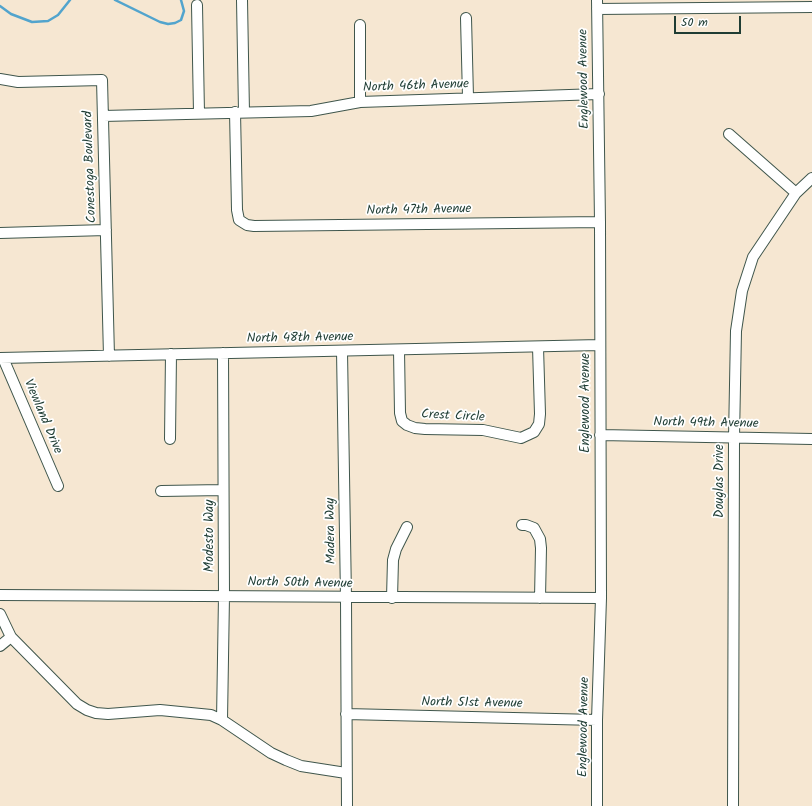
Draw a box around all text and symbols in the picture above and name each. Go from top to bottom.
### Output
scale bar [676,8,743,34]
text: 50 m [681,13,708,32]
street label: Englewood Avenue [576,29,594,129]
street label: North 46th Avenue [363,77,469,97]
street label: Conestoga Boulevard [81,111,101,223]
street label: North 47th Avenue [366,202,472,220]
street label: North 48th Avenue [247,330,353,348]
street label: Englewood Avenue [579,353,595,453]
street label: Viewland Drive [19,377,65,457]
street label: Crest Circle [421,408,485,426]
street label: North 49th Avenue [653,415,759,433]
street label: Douglas Drive [713,444,729,518]
street label: Madera Way [324,498,340,564]
street label: Modesto Way [203,500,219,572]
street label: North 50th Avenue [247,575,353,593]
street label: Englewood Avenue [576,677,594,777]
street label: North 51st Avenue [421,695,523,713]

